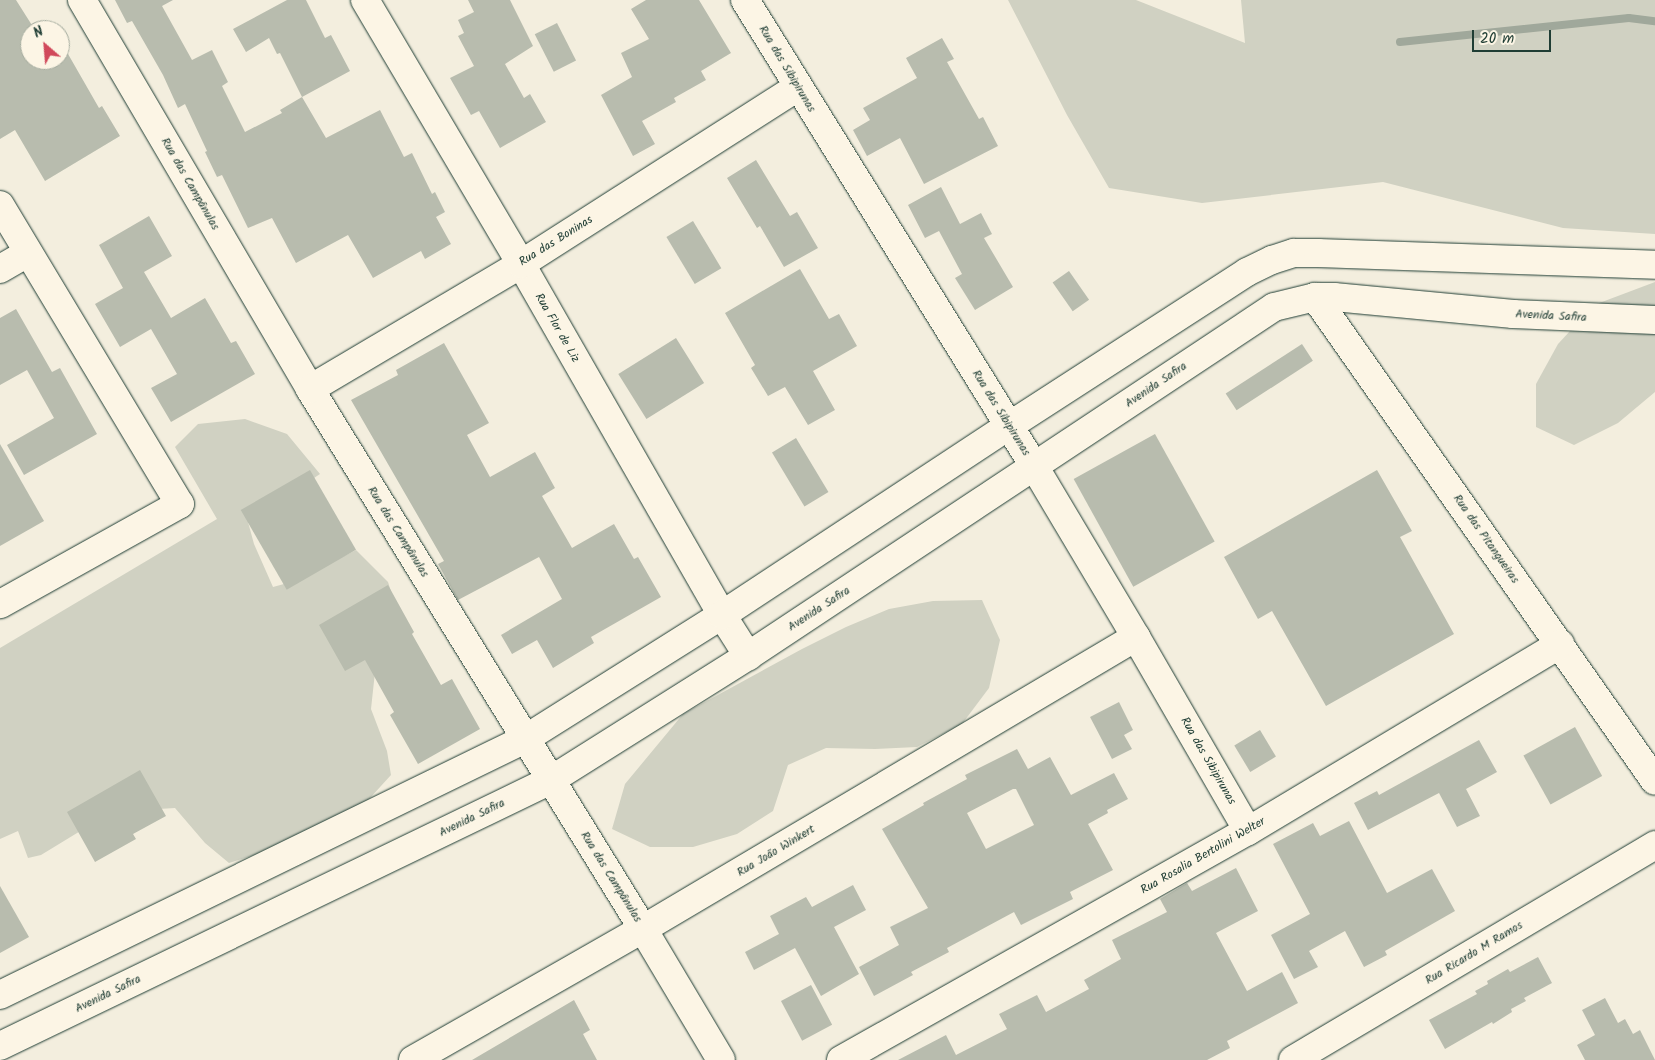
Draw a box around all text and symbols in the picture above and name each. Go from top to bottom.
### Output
north arrow [20,20,70,70]
scale bar [1475,20,1554,52]
text: N [30,21,48,44]
street label: Rua das Sibipirunas [755,23,819,115]
text: 20 m [1480,27,1514,51]
street label: Rua das Campânulas [158,135,222,233]
street label: Rua das Boninas [516,213,596,269]
street label: Rua Flor de Liz [531,291,583,365]
street label: Avenida Safira [1515,307,1587,325]
street label: Avenida Safira [1122,359,1190,411]
street label: Rua das Sibipirunas [969,367,1033,459]
street label: Rua das Campânulas [364,484,432,580]
street label: Rua das Pitangueiras [1450,492,1522,586]
street label: Avenida Safira [785,584,853,634]
street label: Rua das Sibipirunas [1177,715,1239,807]
street label: Avenida Safira [437,796,507,840]
street label: Rua Rosalia Bertolini Welter [1138,814,1268,898]
street label: Rua João Winkert [734,822,818,880]
street label: Rua das Campânulas [577,829,645,925]
street label: Rua Ricardo M Ramos [1423,918,1525,988]
street label: Avenida Safira [73,972,143,1016]

